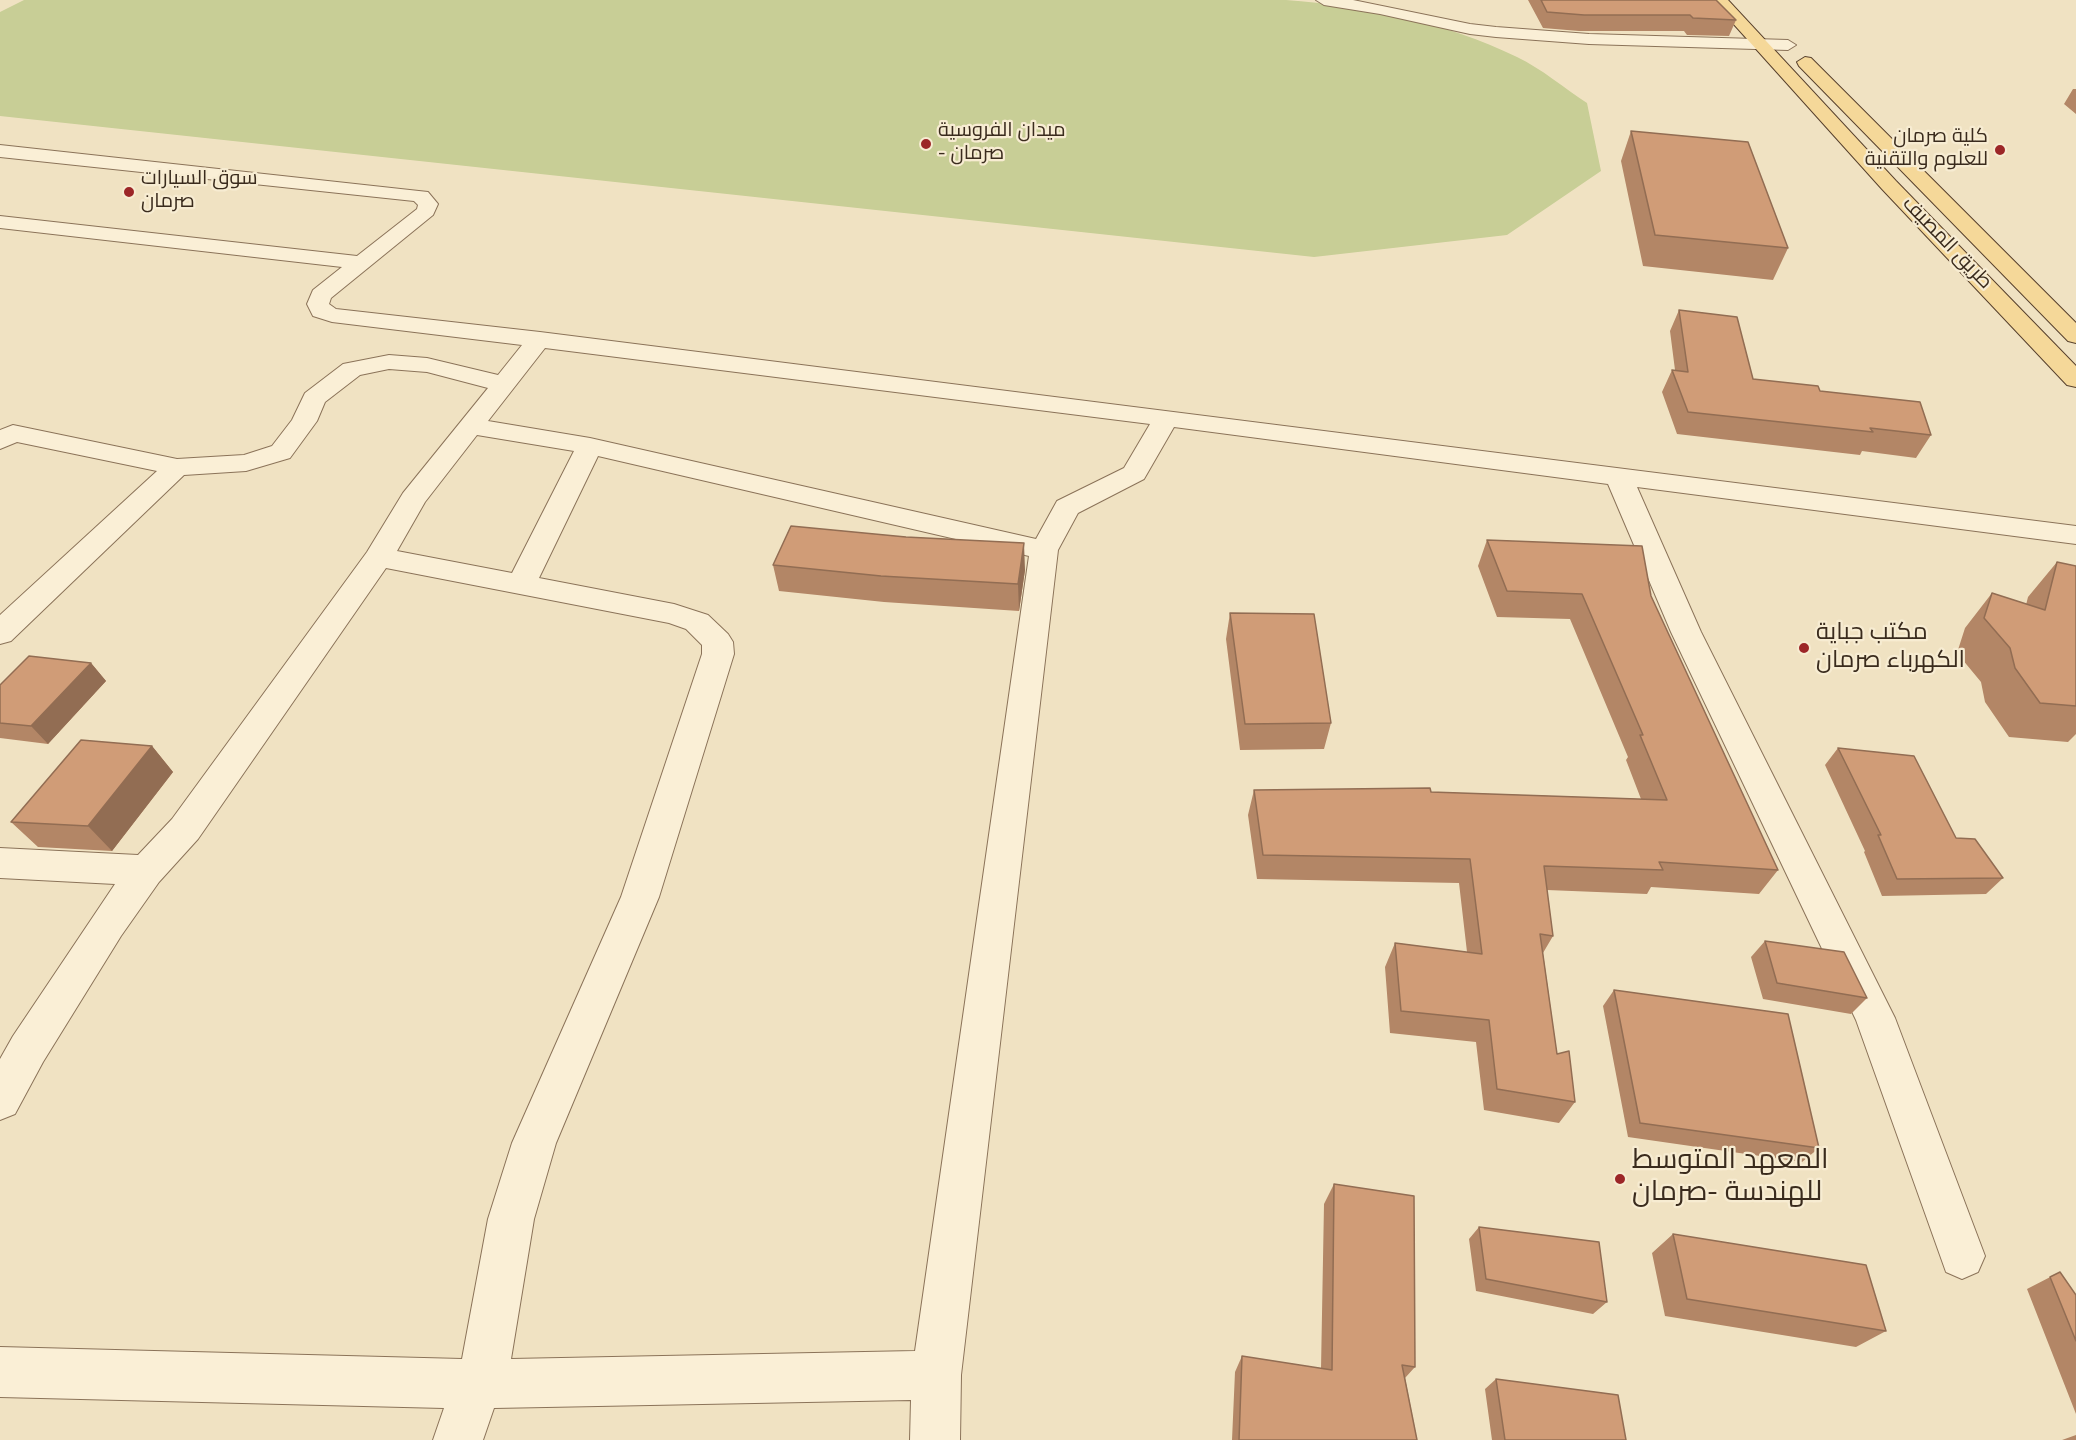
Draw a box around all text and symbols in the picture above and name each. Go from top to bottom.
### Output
place label: ميدان الفروسية - صرمان [938,120,1066,167]
place label: كلية صرمان للعلوم والتقنية [1865,126,1988,173]
marker: ميدان الفروسية - صرمان [919,137,933,151]
marker: كلية صرمان للعلوم والتقنية [1993,143,2007,157]
place label: سوق السيارات صرمان [141,168,258,215]
marker: سوق السيارات صرمان [122,185,136,199]
street label: طريق المصيف [1896,193,1996,295]
place label: مكتب جباية الكهرباء صرمان [1816,620,1965,676]
marker: مكتب جباية الكهرباء صرمان [1797,641,1811,655]
place label: المعهد المتوسط للهندسة -صرمان [1632,1146,1828,1212]
marker: المعهد المتوسط للهندسة -صرمان [1613,1172,1627,1186]

